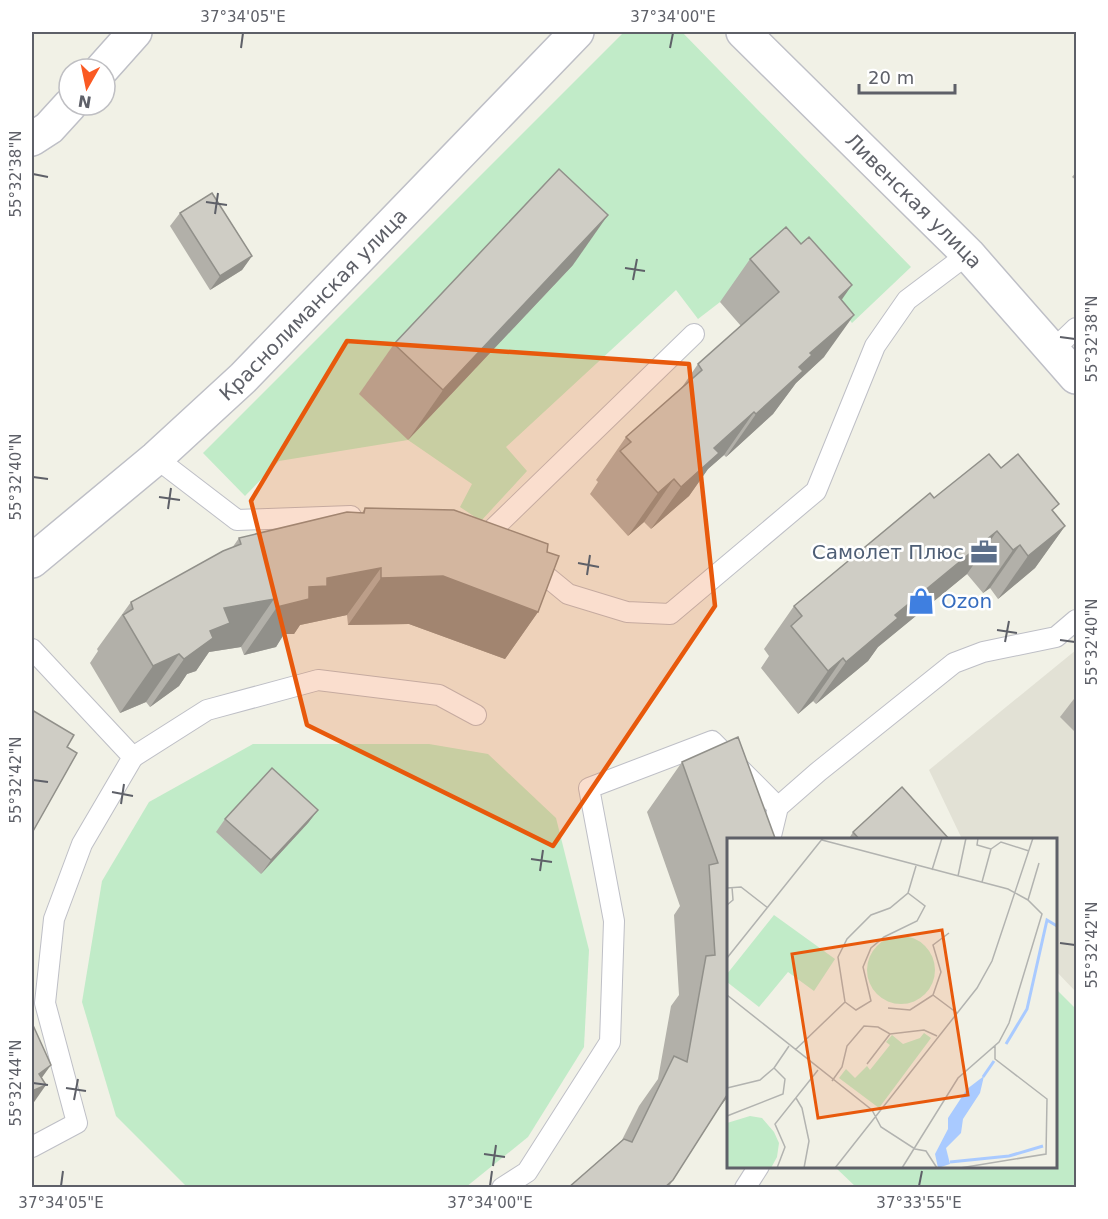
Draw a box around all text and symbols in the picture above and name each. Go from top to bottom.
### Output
text: 37°34'05"E [200,8,286,26]
text: 37°34'00"E [630,8,716,26]
north arrow [57,57,117,117]
scale bar [859,57,955,95]
text: 20 m [868,67,914,88]
text: N [77,91,93,112]
street label: Ливенская улица [840,128,987,273]
text: 55°32'38"N [7,130,25,218]
street label: Краснолиманская улица [214,203,412,406]
text: 55°32'38"N [1083,295,1101,383]
text: 55°32'40"N [7,433,25,521]
office icon: Самолет Плюс [969,537,999,567]
place label: Самолет Плюс [812,540,964,564]
shop icon: Ozon [906,586,936,616]
place label: Ozon [941,589,992,613]
text: 55°32'40"N [1083,598,1101,686]
text: 55°32'42"N [7,736,25,824]
inset map [727,838,1057,1168]
text: 55°32'42"N [1083,901,1101,989]
text: 55°32'44"N [7,1039,25,1127]
text: 37°34'05"E [18,1194,104,1212]
text: 37°34'00"E [447,1194,533,1212]
text: 37°33'55"E [876,1194,962,1212]

